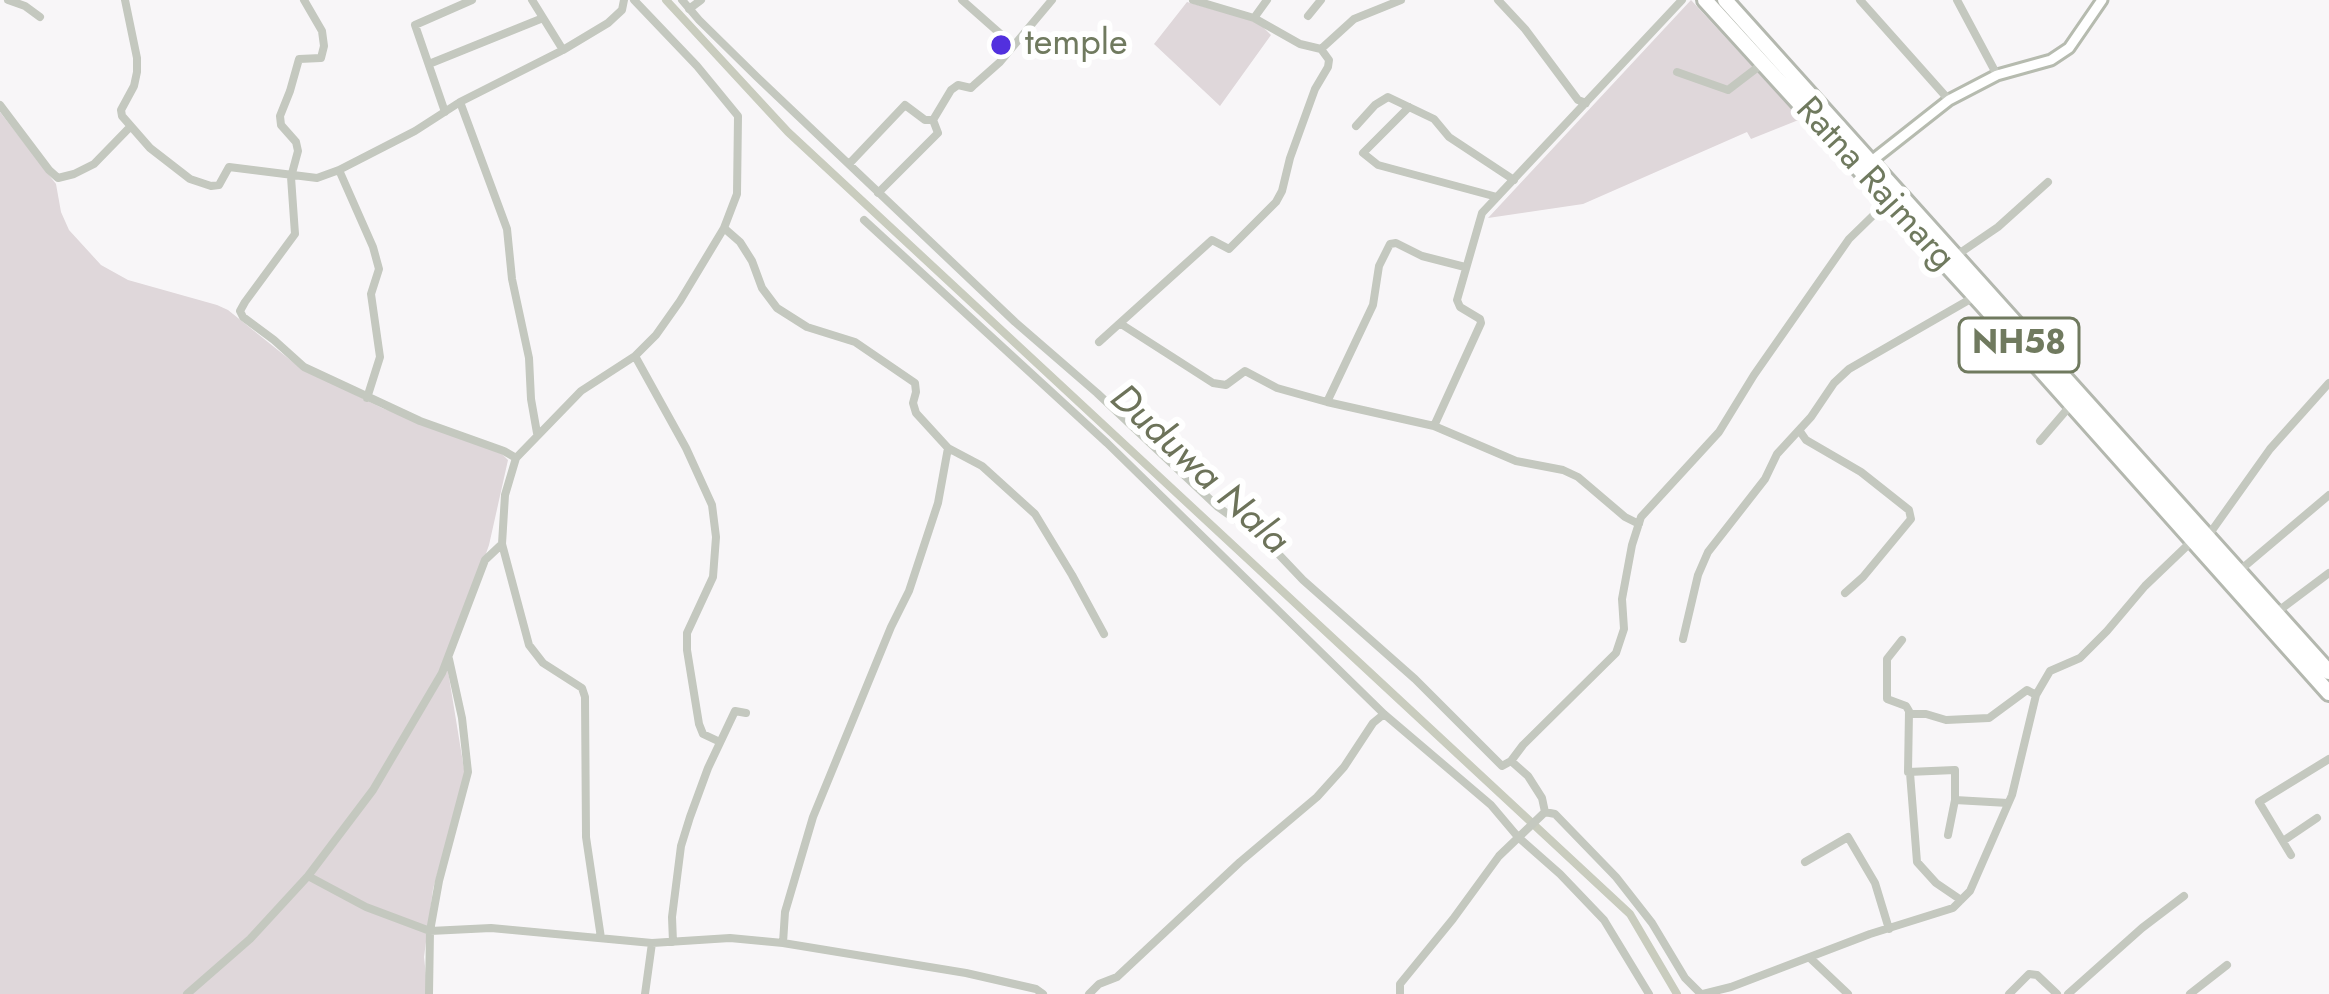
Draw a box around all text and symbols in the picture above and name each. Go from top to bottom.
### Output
place label: temple [1025,23,1128,67]
marker: temple [988,32,1014,58]
street label: Ratna Rajmarg [1785,90,1963,280]
road number: NH58 [1959,318,2079,372]
water label: Duduwa Nala [1099,376,1297,566]

